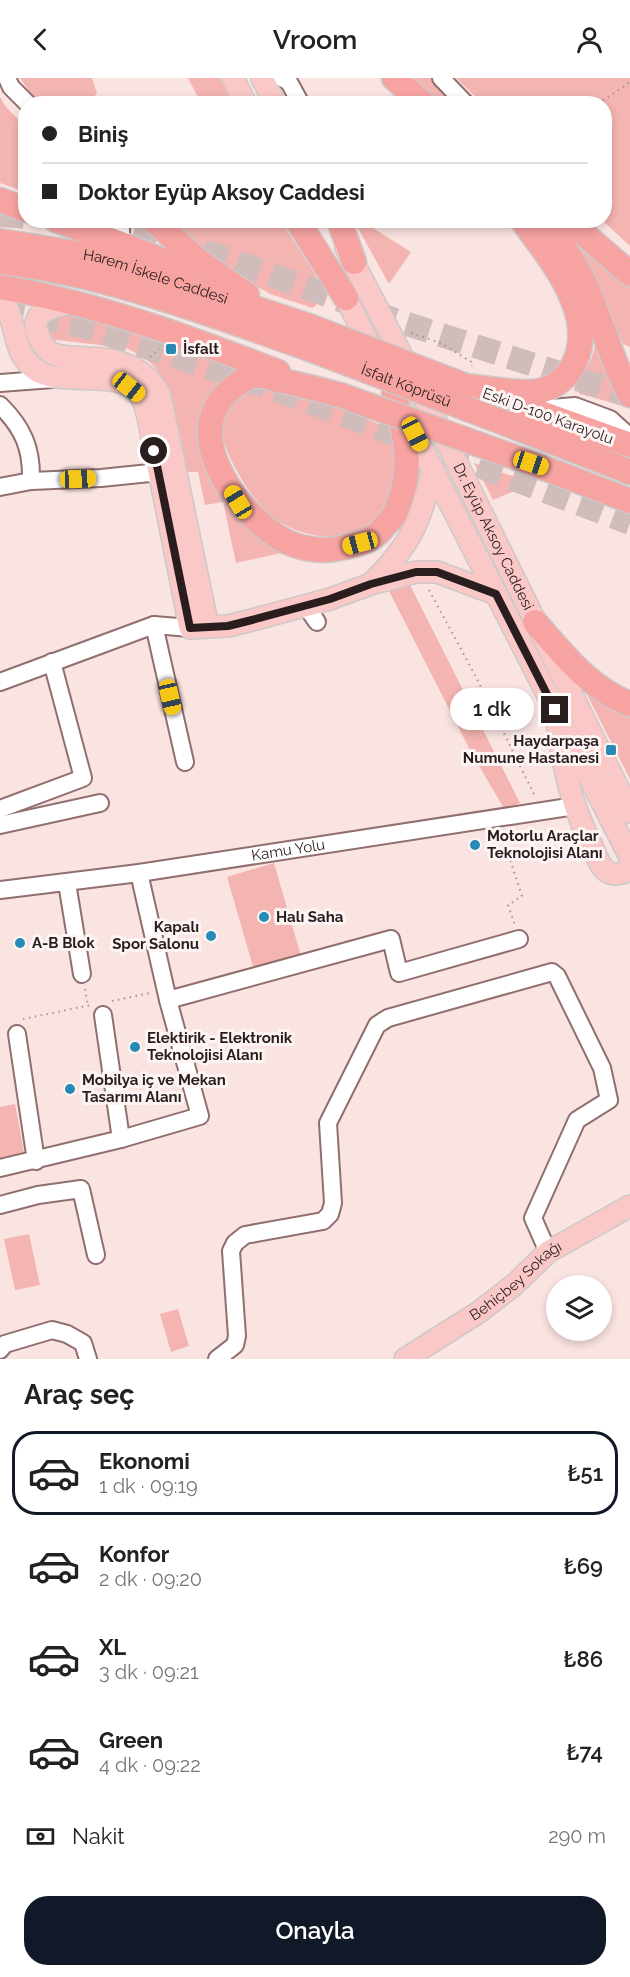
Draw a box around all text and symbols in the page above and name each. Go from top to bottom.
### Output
icon: back [24,23,57,56]
icon: person [573,23,606,56]
text: Vroom [273,24,357,55]
text: Biniş [78,121,128,147]
text: Doktor Eyüp Aksoy Caddesi [78,179,365,205]
street label: Harem İskele Caddesi [82,246,230,308]
place label: İsfalt [183,340,219,358]
marker: İsfalt [164,342,178,356]
street label: İsfalt Köprüsü [359,359,454,411]
car [109,369,149,405]
street label: Eski D-100 Karayolu [480,384,616,448]
car [399,414,431,454]
route start [140,437,167,464]
car [511,449,551,477]
street label: Dr. Eyüp Aksoy Caddesi [449,460,537,613]
car [60,469,96,489]
car [221,482,255,522]
car [340,530,380,556]
car [157,677,183,717]
callout: 1 dk [450,689,534,731]
route end [541,696,568,723]
text: 1 dk [473,697,511,721]
place label: Haydarpaşa Numune Hastanesi [463,732,599,767]
marker: Haydarpaşa Numune Hastanesi [604,743,618,757]
place label: Motorlu Araçlar Teknolojisi Alanı [487,827,603,862]
street label: Kamu Yolu [250,836,326,865]
marker: Motorlu Araçlar Teknolojisi Alanı [468,838,482,852]
place label: Halı Saha [276,908,344,926]
marker: Halı Saha [257,910,271,924]
place label: Kapalı Spor Salonu [112,918,199,953]
marker: Kapalı Spor Salonu [204,929,218,943]
place label: A-B Blok [32,934,95,952]
marker: A-B Blok [13,936,27,950]
place label: Elektirik - Elektronik Teknolojisi Alanı [147,1029,293,1064]
marker: Elektirik - Elektronik Teknolojisi Alanı [128,1040,142,1054]
place label: Mobilya iç ve Mekan Tasarımı Alanı [82,1071,226,1106]
marker: Mobilya iç ve Mekan Tasarımı Alanı [63,1082,77,1096]
street label: Behiçbey Sokağı [466,1237,565,1325]
map controls [546,1275,612,1341]
button: layers [546,1275,612,1341]
text: Araç seç [24,1379,134,1410]
icon: car [27,1446,81,1500]
text: Ekonomi [99,1448,190,1474]
text: ₺51 [567,1460,603,1486]
text: 1 dk · 09:19 [99,1474,198,1498]
icon: car [27,1539,81,1593]
text: Konfor [99,1541,169,1567]
text: ₺69 [564,1553,603,1579]
text: 2 dk · 09:20 [99,1567,202,1591]
icon: car [27,1632,81,1686]
text: XL [99,1634,126,1660]
text: ₺86 [563,1646,603,1672]
text: 3 dk · 09:21 [99,1660,199,1684]
icon: car [27,1725,81,1779]
text: Green [99,1727,163,1753]
text: ₺74 [566,1739,603,1765]
text: 4 dk · 09:22 [99,1753,201,1777]
icon: cash [24,1820,57,1853]
text: Nakit [72,1823,125,1849]
text: 290 m [548,1824,606,1848]
button: Onayla [24,1896,606,1965]

